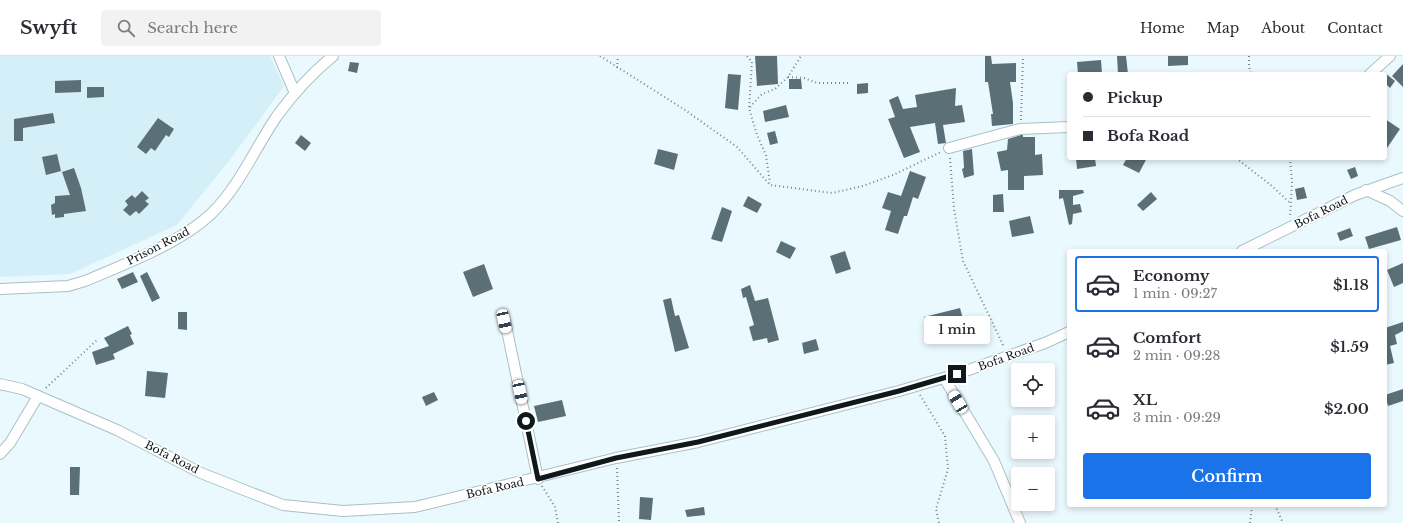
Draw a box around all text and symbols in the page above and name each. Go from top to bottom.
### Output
search box [101,10,381,46]
text: Swyft [20,16,77,39]
icon: search [115,17,137,39]
text: Search here [147,18,238,37]
text: Home [1140,19,1185,37]
text: Map [1207,19,1239,37]
text: About [1261,19,1305,37]
text: Contact [1327,19,1383,37]
text: Pickup [1107,88,1163,107]
text: Bofa Road [1107,126,1189,145]
street label: Bofa Road [1292,192,1351,232]
street label: Prison Road [124,224,192,268]
icon: car [1085,266,1121,302]
text: Economy [1133,266,1210,285]
text: $1.18 [1333,275,1369,294]
text: 1 min · 09:27 [1133,285,1217,302]
car [496,308,512,334]
callout: 1 min [924,316,990,344]
text: 1 min [938,321,976,338]
icon: car [1085,328,1121,364]
text: Comfort [1133,328,1201,347]
text: $1.59 [1330,337,1369,356]
street label: Bofa Road [976,340,1036,374]
text: 2 min · 09:28 [1133,347,1220,364]
map controls [1011,363,1055,511]
button: locate [1011,363,1055,407]
route end [948,365,966,383]
car [512,379,528,405]
car [947,389,969,415]
icon: car [1085,390,1121,426]
text: XL [1133,390,1157,409]
text: $2.00 [1324,399,1369,418]
text: 3 min · 09:29 [1133,409,1221,426]
route start [517,412,535,430]
button: + [1011,415,1055,459]
street label: Bofa Road [143,437,202,477]
button: Confirm [1083,453,1371,499]
button: − [1011,467,1055,511]
street label: Bofa Road [465,474,526,501]

